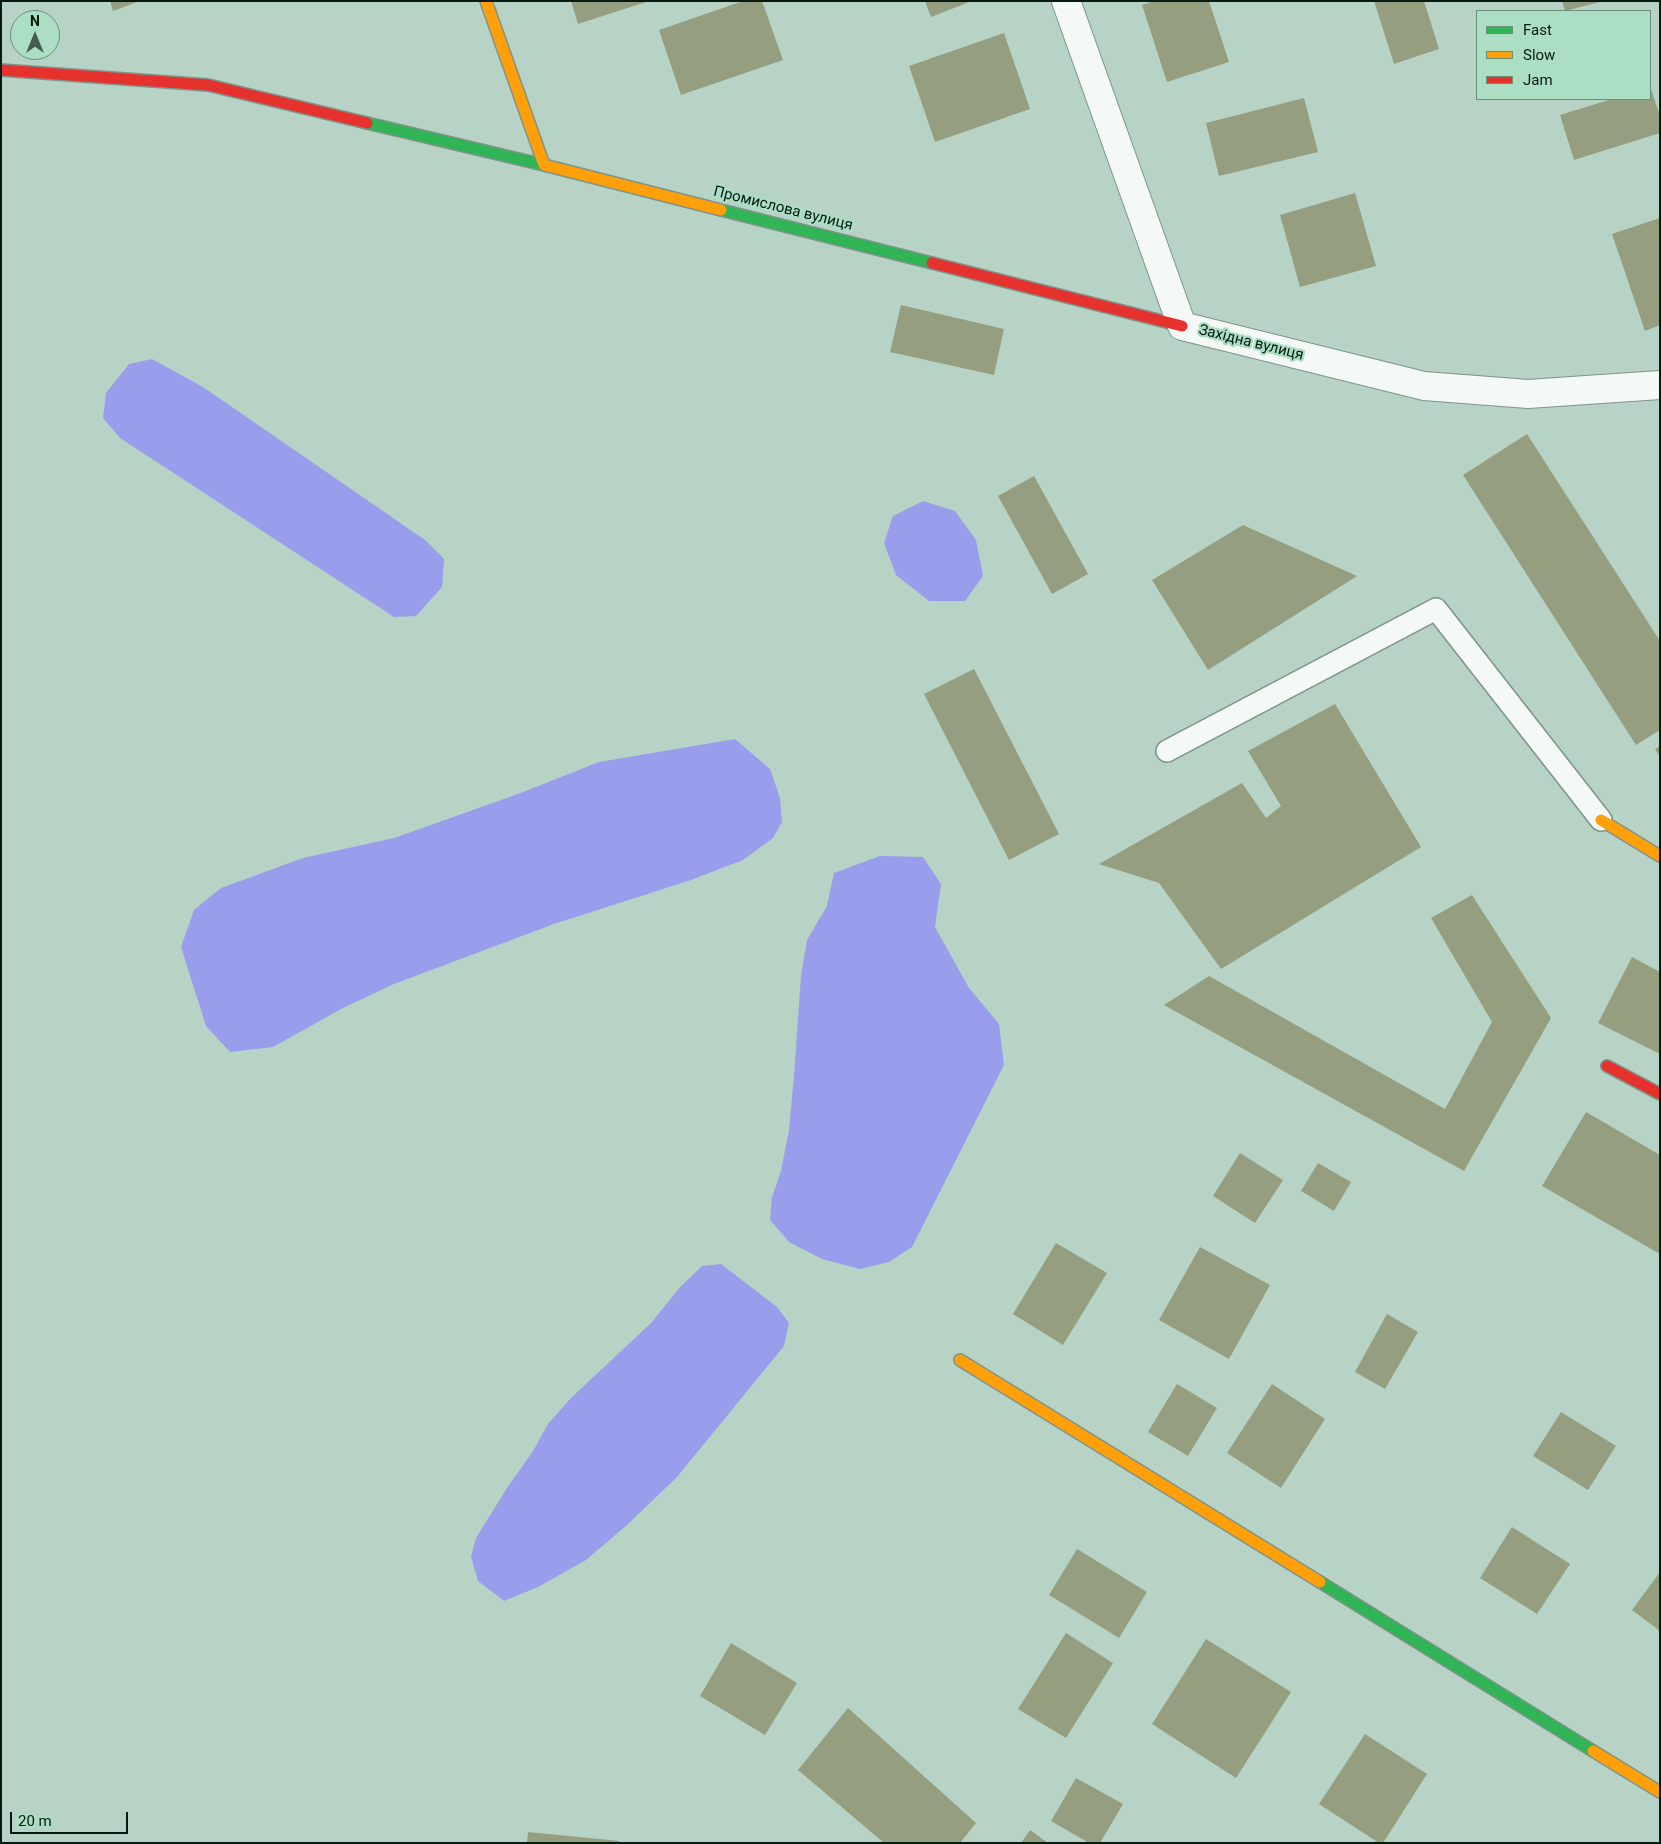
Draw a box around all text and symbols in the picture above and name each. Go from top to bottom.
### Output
north arrow [10,10,60,60]
legend [1476,10,1651,100]
text: N [30,13,40,29]
text: Fast [1523,21,1552,39]
text: Slow [1523,46,1555,64]
text: Jam [1523,71,1553,89]
street label: Промислова вулиця [712,183,854,235]
street label: Західна вулиця [1197,321,1305,365]
scale bar [12,1802,130,1834]
text: 20 m [18,1812,52,1830]

